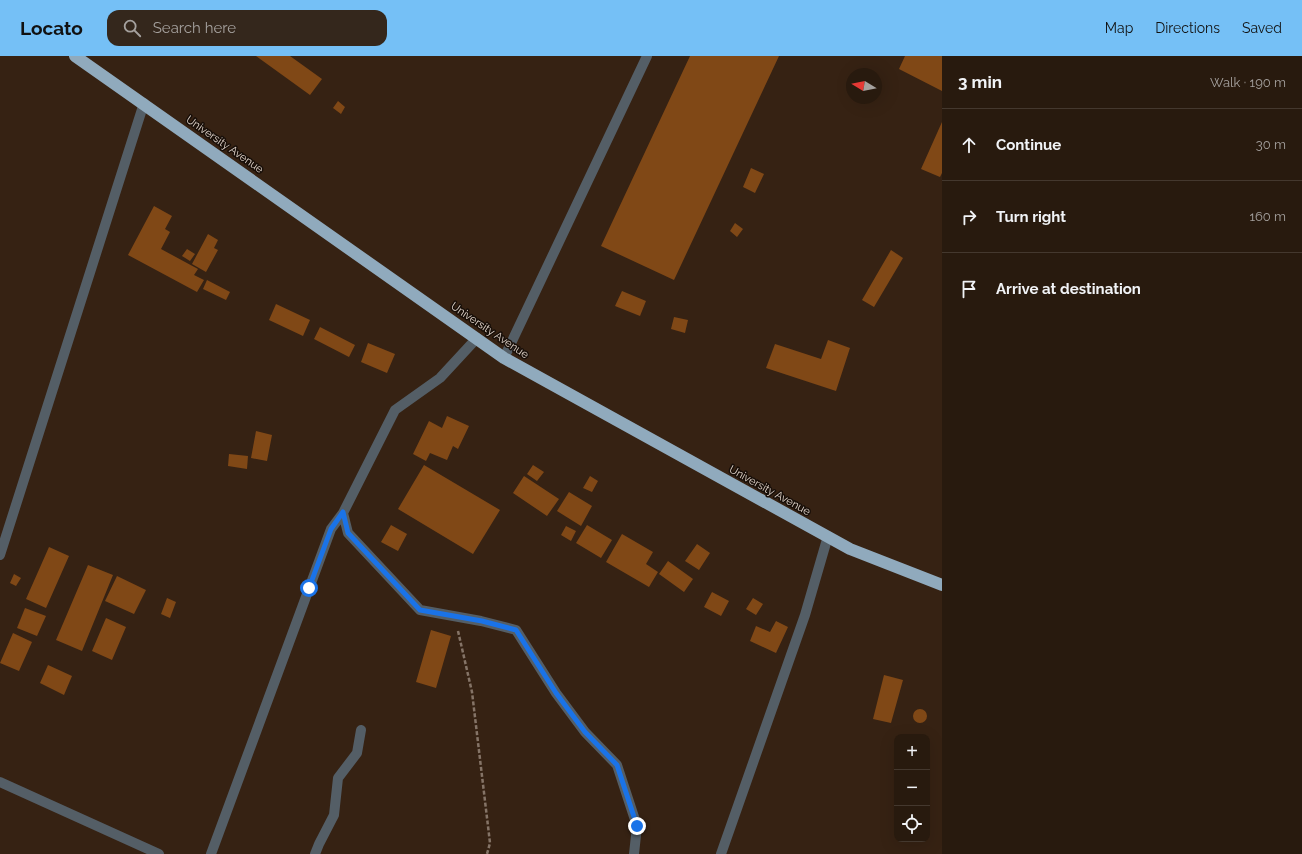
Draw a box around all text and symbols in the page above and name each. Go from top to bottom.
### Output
search box [107,10,387,46]
text: Locato [20,17,83,39]
icon: search [121,17,143,39]
text: Search here [153,19,236,37]
text: Map [1105,20,1133,36]
text: Directions [1155,20,1220,36]
text: Saved [1242,20,1282,36]
north arrow [846,68,882,104]
text: 3 min [958,72,1002,92]
text: Walk · 190 m [1210,75,1286,90]
street label: University Avenue [184,113,266,176]
icon: ahead [958,134,980,156]
text: Continue [996,136,1061,154]
text: 30 m [1256,137,1286,152]
icon: right [958,206,980,228]
text: Turn right [996,208,1066,226]
text: 160 m [1249,209,1286,224]
icon: arrive [958,278,980,300]
text: Arrive at destination [996,280,1141,298]
street label: University Avenue [448,300,532,362]
street label: University Avenue [727,463,813,518]
route start [300,579,318,597]
map controls [894,734,930,842]
button: + [894,734,930,770]
button: − [894,770,930,806]
button: locate [894,806,930,842]
route end [628,817,646,835]

